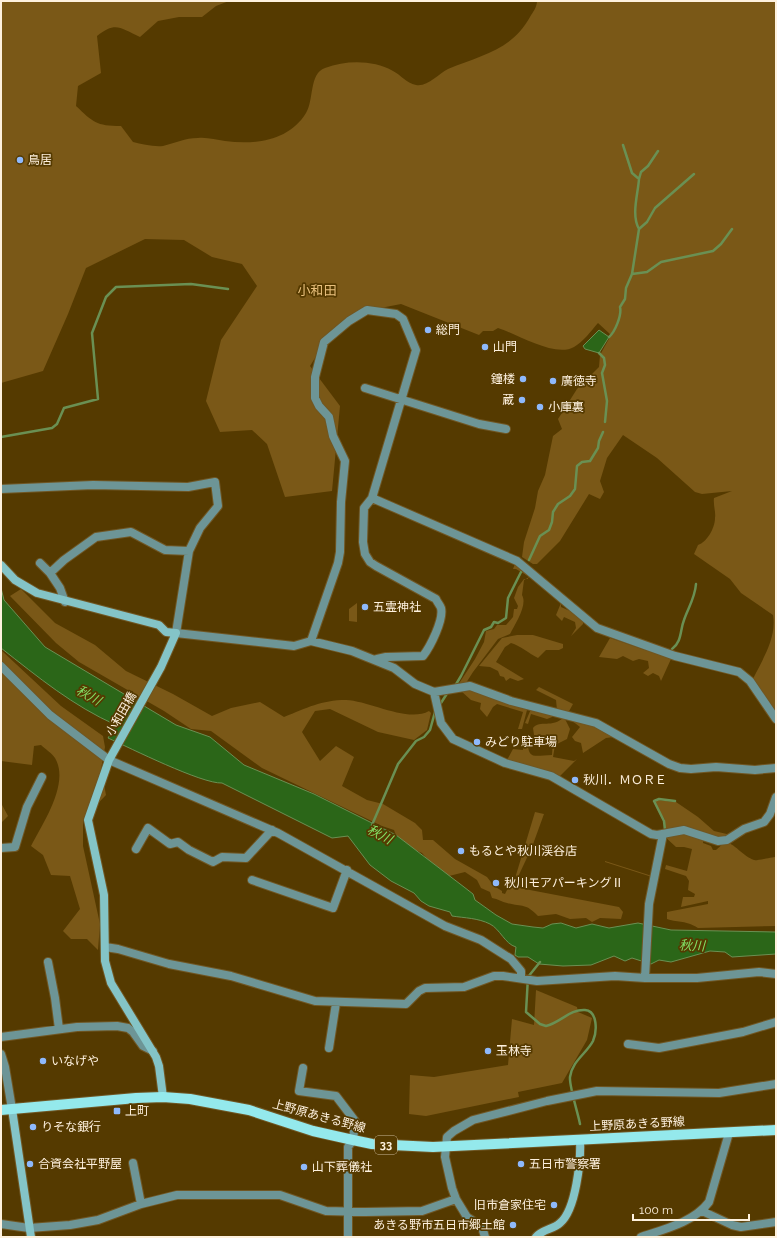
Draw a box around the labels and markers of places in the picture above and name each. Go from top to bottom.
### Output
place label: 鳥居 [28,153,52,167]
marker: 鳥居 [15,155,25,165]
place label: 総門 [436,323,460,337]
marker: 総門 [423,325,433,335]
place label: 山門 [493,340,517,354]
marker: 山門 [480,342,490,352]
place label: 鐘楼 [491,372,515,386]
marker: 鐘楼 [518,374,528,384]
place label: 廣徳寺 [561,374,597,388]
marker: 廣徳寺 [548,376,558,386]
place label: 蔵 [502,393,514,407]
marker: 蔵 [517,395,527,405]
place label: 小庫裏 [548,400,584,414]
marker: 小庫裏 [535,402,545,412]
place label: 五霊神社 [373,600,421,614]
marker: 五霊神社 [360,602,370,612]
place label: みどり駐車場 [485,735,557,749]
marker: みどり駐車場 [472,737,482,747]
place label: 秋川．ＭＯＲＥ [583,773,667,787]
marker: 秋川．ＭＯＲＥ [570,775,580,785]
place label: もるとや秋川渓谷店 [469,844,577,858]
marker: もるとや秋川渓谷店 [456,846,466,856]
place label: 秋川モアパーキングⅡ [504,876,623,890]
marker: 秋川モアパーキングⅡ [491,878,501,888]
place label: 玉林寺 [496,1044,532,1058]
marker: 玉林寺 [483,1046,493,1056]
place label: いなげや [51,1054,99,1068]
marker: いなげや [38,1056,48,1066]
place label: 上町 [125,1104,149,1118]
marker: 上町 [112,1106,122,1116]
place label: りそな銀行 [41,1120,101,1134]
marker: りそな銀行 [28,1122,38,1132]
place label: 合資会社平野屋 [38,1157,122,1171]
place label: 五日市警察署 [529,1157,601,1171]
marker: 合資会社平野屋 [25,1159,35,1169]
marker: 五日市警察署 [516,1159,526,1169]
place label: 山下葬儀社 [312,1160,372,1174]
marker: 山下葬儀社 [299,1162,309,1172]
place label: 旧市倉家住宅 [474,1198,546,1212]
marker: 旧市倉家住宅 [549,1200,559,1210]
place label: あきる野市五日市郷土館 [373,1218,505,1232]
marker: あきる野市五日市郷土館 [508,1220,518,1230]

